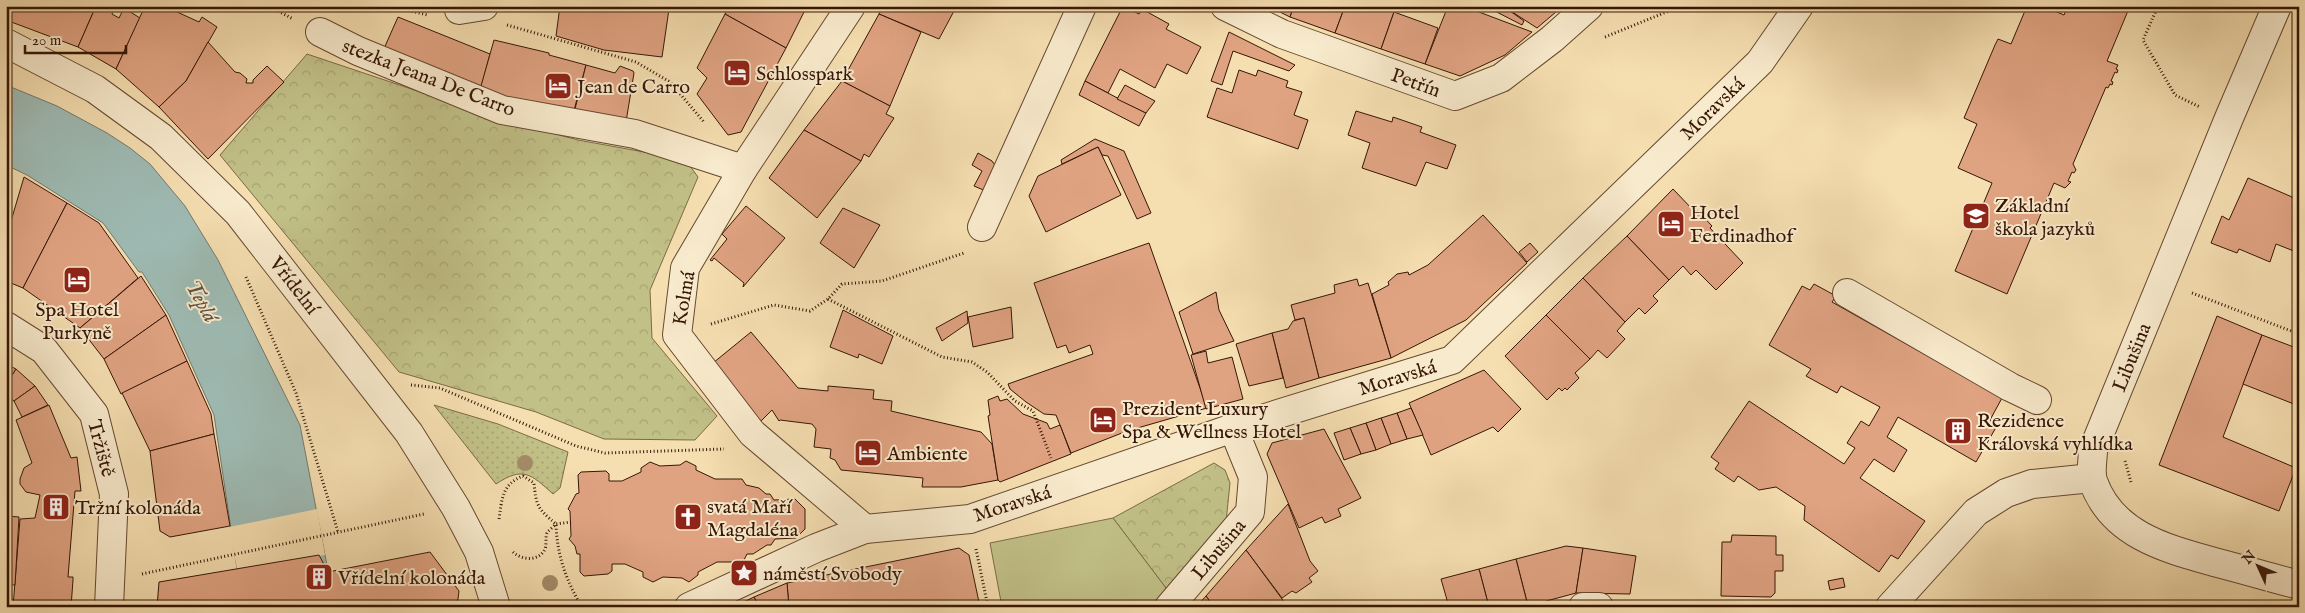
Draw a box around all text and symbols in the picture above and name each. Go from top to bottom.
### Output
scale bar [25,22,126,54]
text: 20 m [32,31,62,50]
street label: stezka Jeana De Carro [338,34,519,123]
hotel icon: Schlosspark [722,58,752,88]
place label: Schlosspark [756,62,853,87]
street label: Petřín [1387,63,1444,104]
hotel icon: Jean de Carro [543,71,573,101]
street label: Moravská [1675,72,1751,146]
place label: Jean de Carro [575,75,690,100]
place label: Základní škola jazyků [1995,194,2095,242]
place label: Hotel Ferdinadhof [1690,201,1797,249]
school or university icon: Základní škola jazyků [1961,201,1991,231]
hotel icon: Hotel Ferdinadhof [1656,209,1686,239]
street label: Vřídelní [263,251,325,321]
hotel icon: Spa Hotel Purkyně [62,265,92,295]
street label: Kolmá [667,269,702,327]
water label: Teplá [178,276,224,330]
place label: Spa Hotel Purkyně [35,298,119,346]
street label: Libušina [2107,319,2158,396]
street label: Moravská [1355,355,1440,402]
place label: Prezident Luxury Spa & Wellness Hotel [1122,397,1302,445]
hotel icon: Prezident Luxury Spa & Wellness Hotel [1088,405,1118,435]
place label: Rezidence Královská vyhlídka [1977,409,2133,457]
building icon: Rezidence Královská vyhlídka [1943,416,1973,446]
street label: Tržiště [81,417,120,480]
hotel icon: Ambiente [853,438,883,468]
place label: Ambiente [886,442,968,467]
street label: Moravská [970,480,1055,529]
building icon: Tržní kolonáda [41,492,71,522]
place label: svatá Maří Magdaléna [707,495,799,543]
place label: Tržní kolonáda [75,496,201,521]
church icon: svatá Maří Magdaléna [673,502,703,532]
street label: Libušina [1186,514,1252,586]
north arrow [2232,540,2282,590]
text: N [2238,547,2260,569]
place icon: náměstí Svobody [729,558,759,588]
building icon: Vřídelní kolonáda [304,562,334,592]
place label: náměstí Svobody [763,562,902,587]
place label: Vřídelní kolonáda [337,566,486,591]

